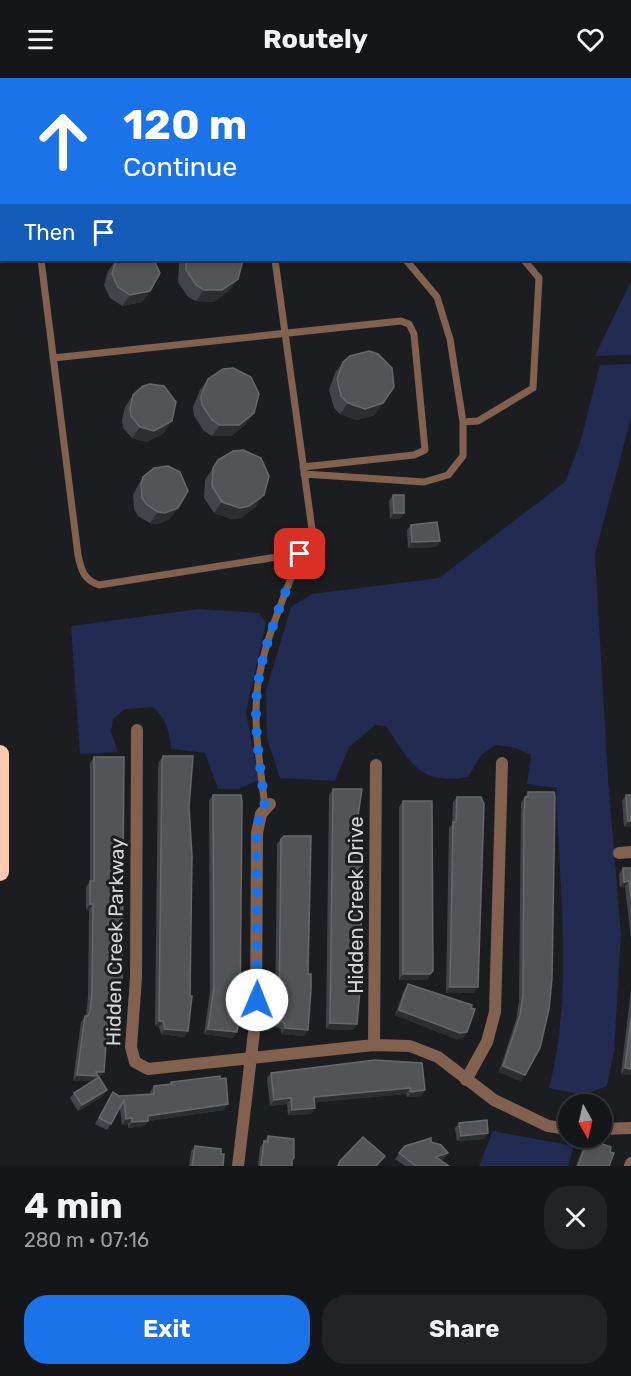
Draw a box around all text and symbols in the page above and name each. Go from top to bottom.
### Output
icon: menu [24,23,57,56]
text: Routely [263,23,368,55]
icon: heart [574,23,607,56]
text: 120 m [123,100,247,150]
icon: ahead [24,102,102,180]
text: Continue [123,151,237,183]
icon: arrive [87,216,120,249]
text: Then [24,219,75,246]
pin [274,528,325,579]
icon: arrive [283,537,316,570]
street label: Hidden Creek Drive [344,816,368,994]
street label: Hidden Creek Parkway [101,838,129,1046]
position arrow [225,968,289,1032]
north arrow [558,1094,612,1148]
map controls [558,1094,612,1148]
text: 4 min [24,1184,123,1227]
button: close [544,1186,607,1249]
text: 280 m · 07:16 [24,1228,149,1252]
button: Exit [24,1295,310,1364]
button: Share [322,1295,607,1364]

